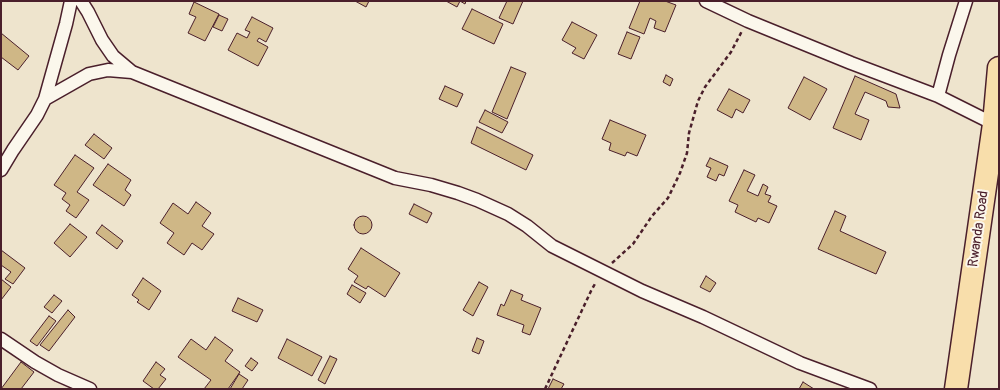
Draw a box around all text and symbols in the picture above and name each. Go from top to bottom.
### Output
street label: Rwanda Road [965,190,993,268]

